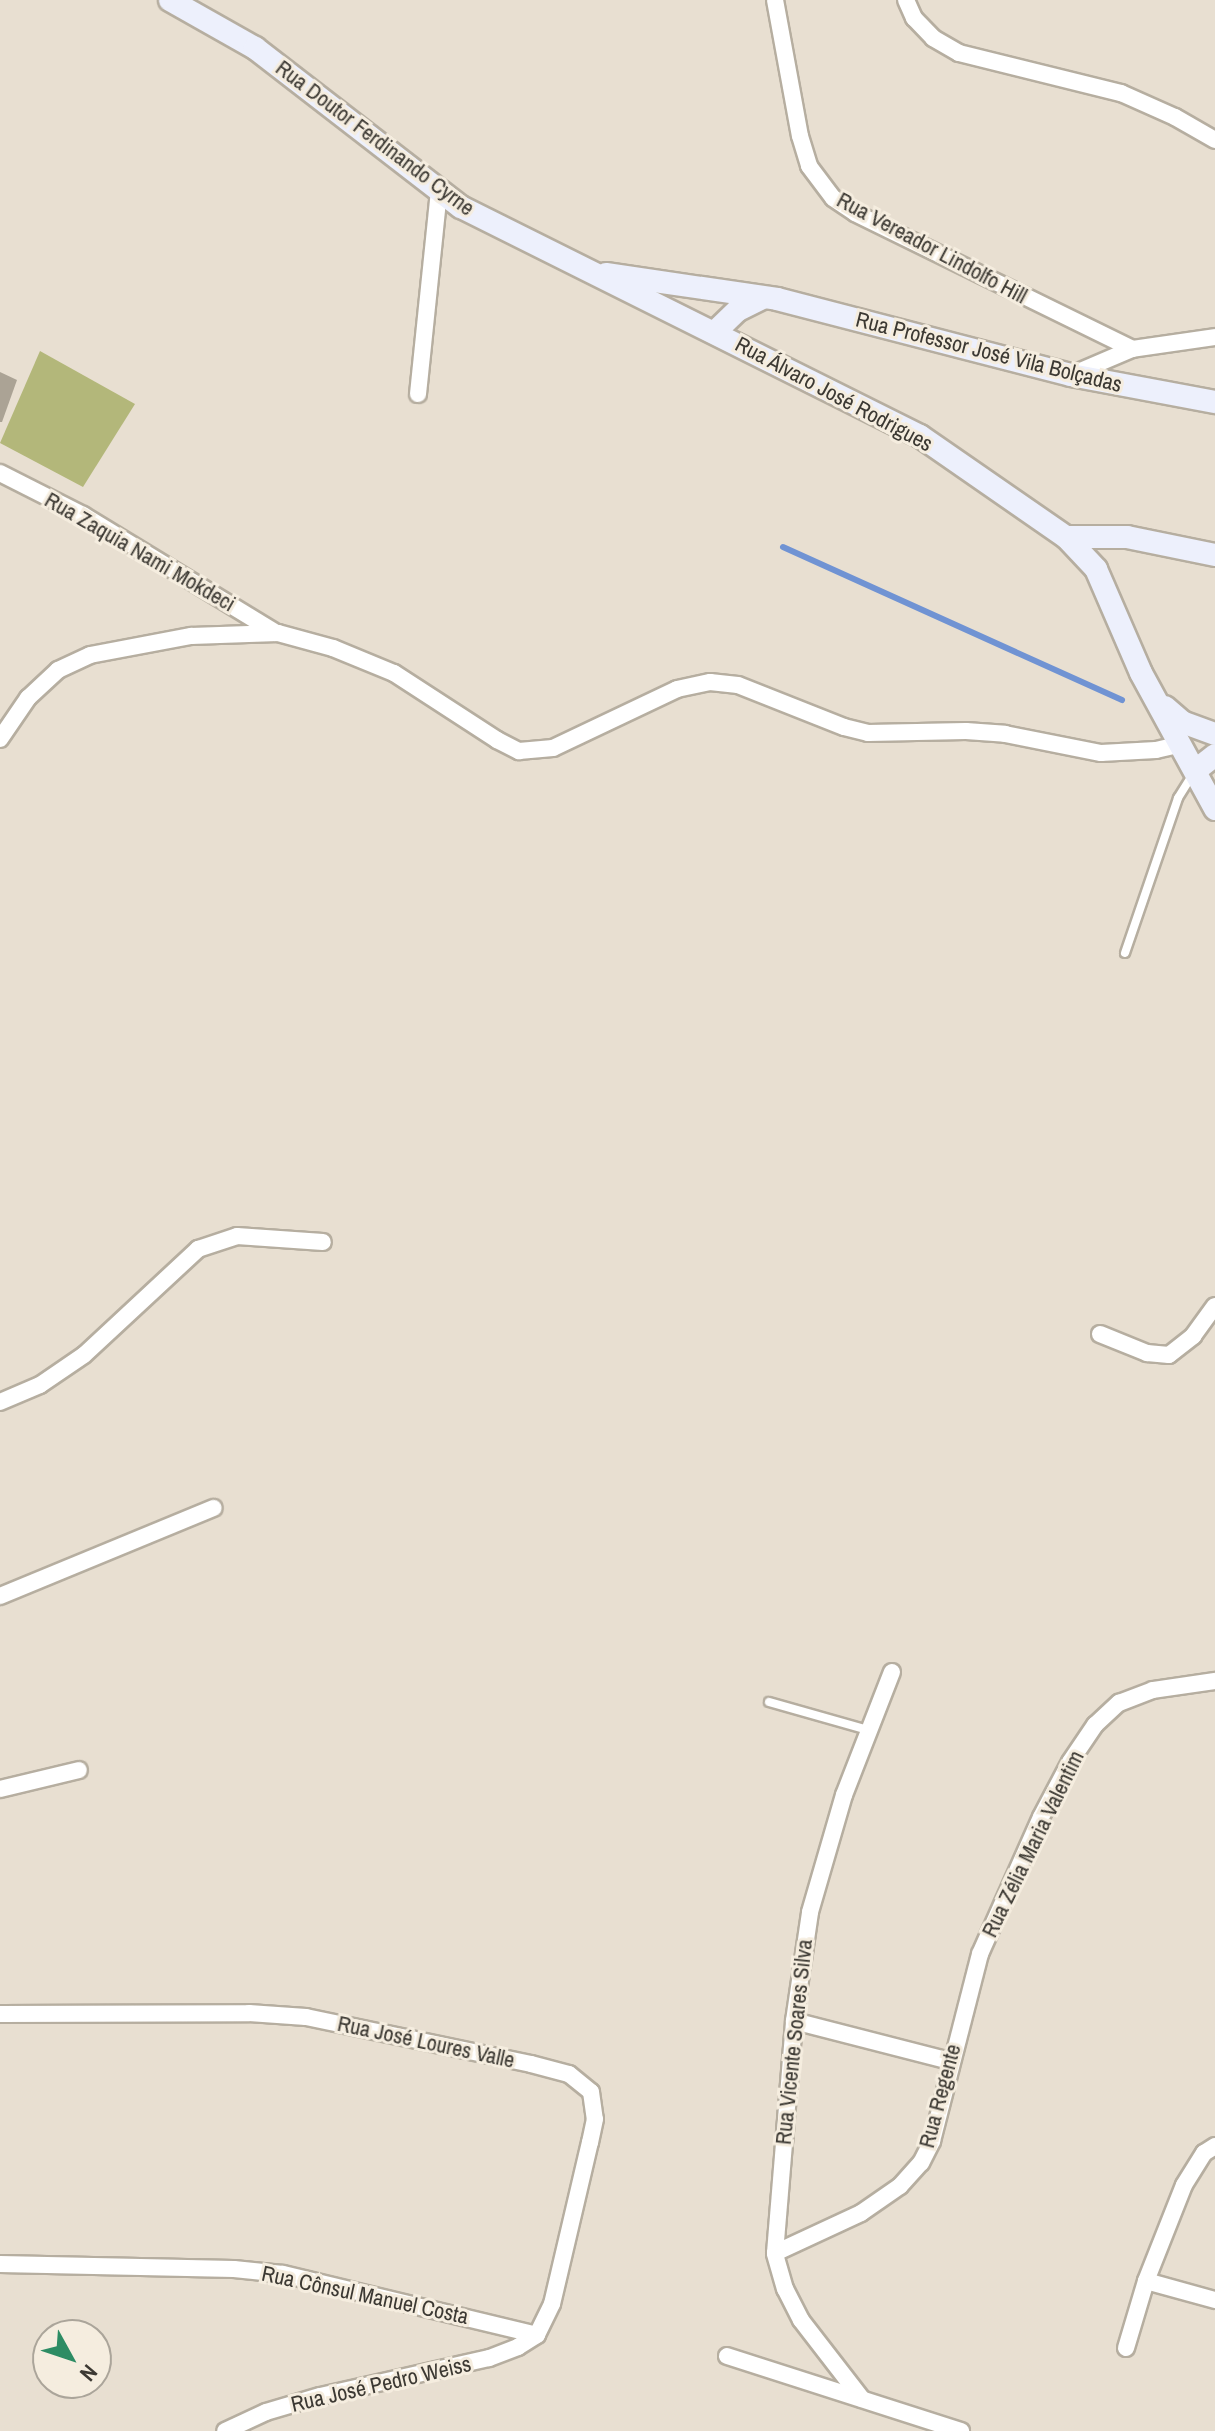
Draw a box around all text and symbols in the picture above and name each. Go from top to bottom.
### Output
street label: Rua Doutor Ferdinando Cyrne [271,55,479,221]
street label: Rua Vereador Lindolfo Hill [832,187,1032,309]
street label: Rua Professor José Vila Bolçadas [853,306,1125,398]
street label: Rua Álvaro José Rodrigues [730,331,938,457]
street label: Rua Zaquia Nami Mokdeci [40,487,240,617]
street label: Rua Zélia Maria Valentim [976,1746,1090,1942]
street label: Rua Vicente Soares Silva [770,1938,818,2146]
street label: Rua José Loures Valle [335,2010,517,2074]
street label: Rua Regente [913,2041,967,2151]
street label: Rua Cônsul Manuel Costa [259,2260,471,2330]
north arrow [32,2319,112,2399]
street label: Rua José Pedro Weiss [288,2350,474,2418]
text: N [73,2359,105,2388]

